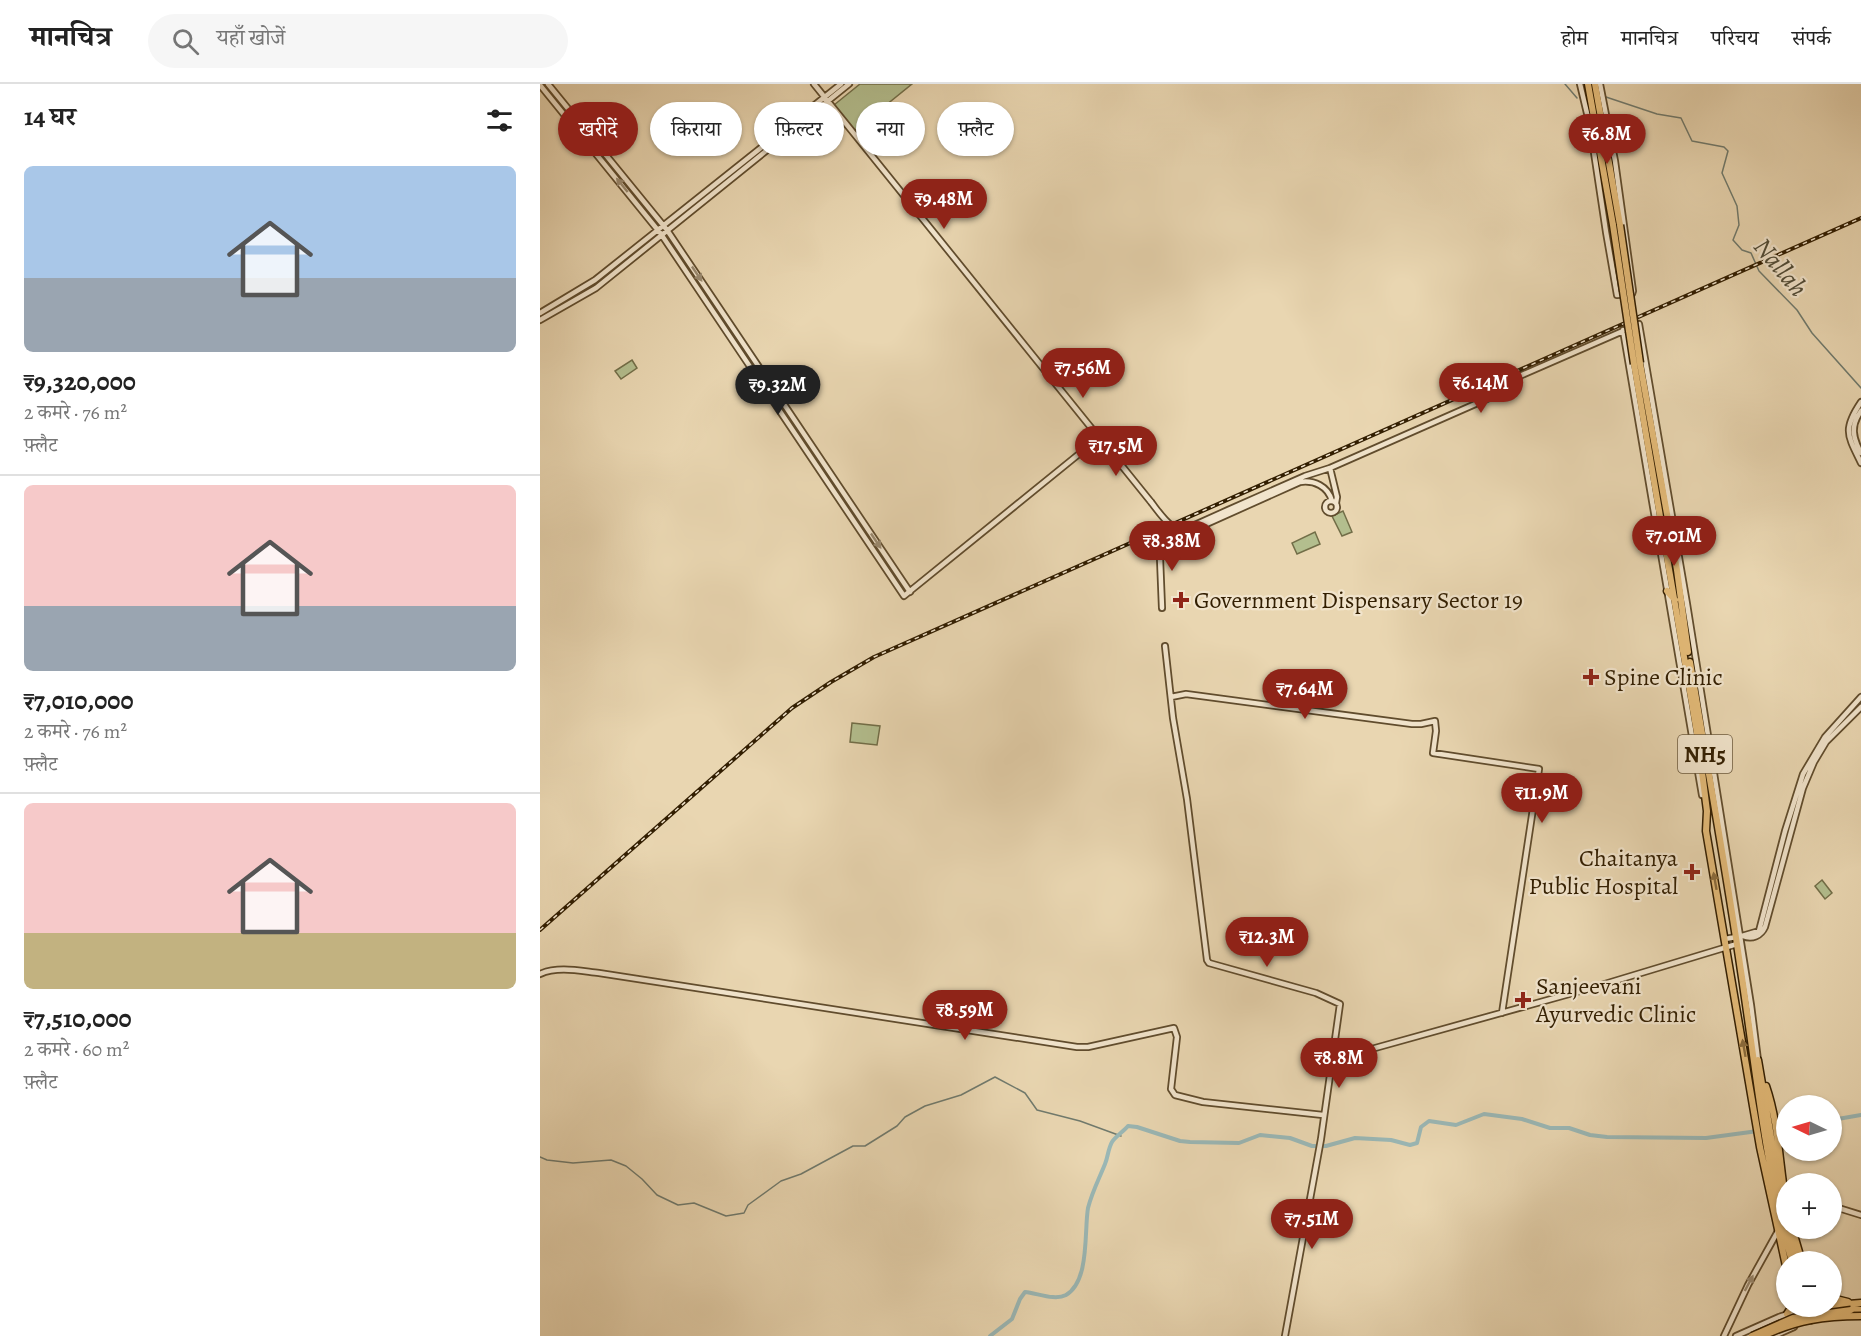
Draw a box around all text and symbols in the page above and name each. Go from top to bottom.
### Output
search box [148,14,568,68]
text: मानचित्र [30,18,112,56]
text: यहाँ खोजें [217,23,285,53]
text: होम [1561,24,1588,52]
text: मानचित्र [1621,24,1678,52]
text: परिचय [1711,24,1759,52]
text: संपर्क [1792,24,1831,52]
icon: search [169,25,202,58]
text: 14 घर [24,99,76,134]
chip: खरीदें [558,102,638,156]
chip: किराया [650,102,742,156]
chip: फ़िल्टर [754,102,844,156]
chip: नया [856,102,925,156]
chip: फ़्लैट [937,102,1014,156]
icon: filters [483,104,516,137]
pin: ₹6.8M [1565,114,1649,165]
text: ₹6.8M [1583,120,1631,147]
one-way arrow [615,177,628,193]
pin: ₹9.48M [895,179,993,230]
text: ₹9.48M [915,185,973,212]
icon: home [216,205,324,313]
water label: Nallah [1746,230,1816,304]
one-way arrow [691,266,703,282]
pin: ₹7.56M [1034,348,1132,399]
text: ₹7.56M [1055,354,1111,381]
pin: ₹6.14M [1432,363,1530,414]
text: ₹9,320,000 [24,364,136,399]
pin: ₹9.32M [729,365,827,416]
text: ₹6.14M [1453,369,1509,396]
text: ₹9.32M [749,371,807,398]
text: 2 कमरे · 76 m² [24,399,127,426]
pin: ₹17.5M [1067,426,1165,477]
text: फ़्लैट [24,432,57,459]
text: ₹17.5M [1089,432,1143,459]
pin: ₹7.01M [1625,516,1723,567]
pin: ₹8.38M [1123,521,1221,572]
text: ₹7.01M [1646,522,1702,549]
icon: home [216,524,324,632]
text: ₹8.38M [1143,527,1201,554]
one-way arrow [870,533,881,549]
place label: Government Dispensary Sector 19 [1194,584,1523,616]
marker: Government Dispensary Sector 19 [1172,591,1190,609]
place label: Spine Clinic [1604,661,1723,693]
marker: Spine Clinic [1582,668,1600,686]
pin: ₹7.64M [1256,669,1354,720]
text: ₹7.64M [1276,675,1334,702]
text: ₹7,010,000 [24,683,134,718]
text: 2 कमरे · 76 m² [24,718,127,745]
road number: NH5 [1678,735,1732,773]
text: फ़्लैट [24,751,57,778]
pin: ₹11.9M [1493,773,1591,824]
text: ₹11.9M [1515,779,1569,806]
icon: home [216,842,324,950]
place label: Chaitanya Public Hospital [1528,842,1679,902]
marker: Chaitanya Public Hospital [1683,863,1701,881]
one-way arrow [1710,871,1719,890]
pin: ₹12.3M [1218,917,1316,968]
text: ₹12.3M [1239,923,1295,950]
place label: Sanjeevani Ayurvedic Clinic [1535,970,1696,1030]
pin: ₹8.59M [916,990,1014,1041]
marker: Sanjeevani Ayurvedic Clinic [1514,991,1532,1009]
text: ₹8.59M [936,996,994,1023]
text: ₹7,510,000 [24,1001,132,1036]
text: 2 कमरे · 60 m² [24,1036,129,1063]
pin: ₹8.8M [1297,1038,1381,1089]
one-way arrow [1739,1039,1748,1058]
text: ₹8.8M [1315,1044,1364,1071]
text: फ़्लैट [24,1069,57,1096]
north arrow [1776,1095,1842,1161]
map controls [1776,1095,1842,1317]
button: + [1776,1173,1842,1239]
pin: ₹7.51M [1263,1199,1361,1250]
text: ₹7.51M [1285,1205,1339,1232]
button: − [1776,1251,1842,1317]
one-way arrow [1744,1274,1754,1291]

